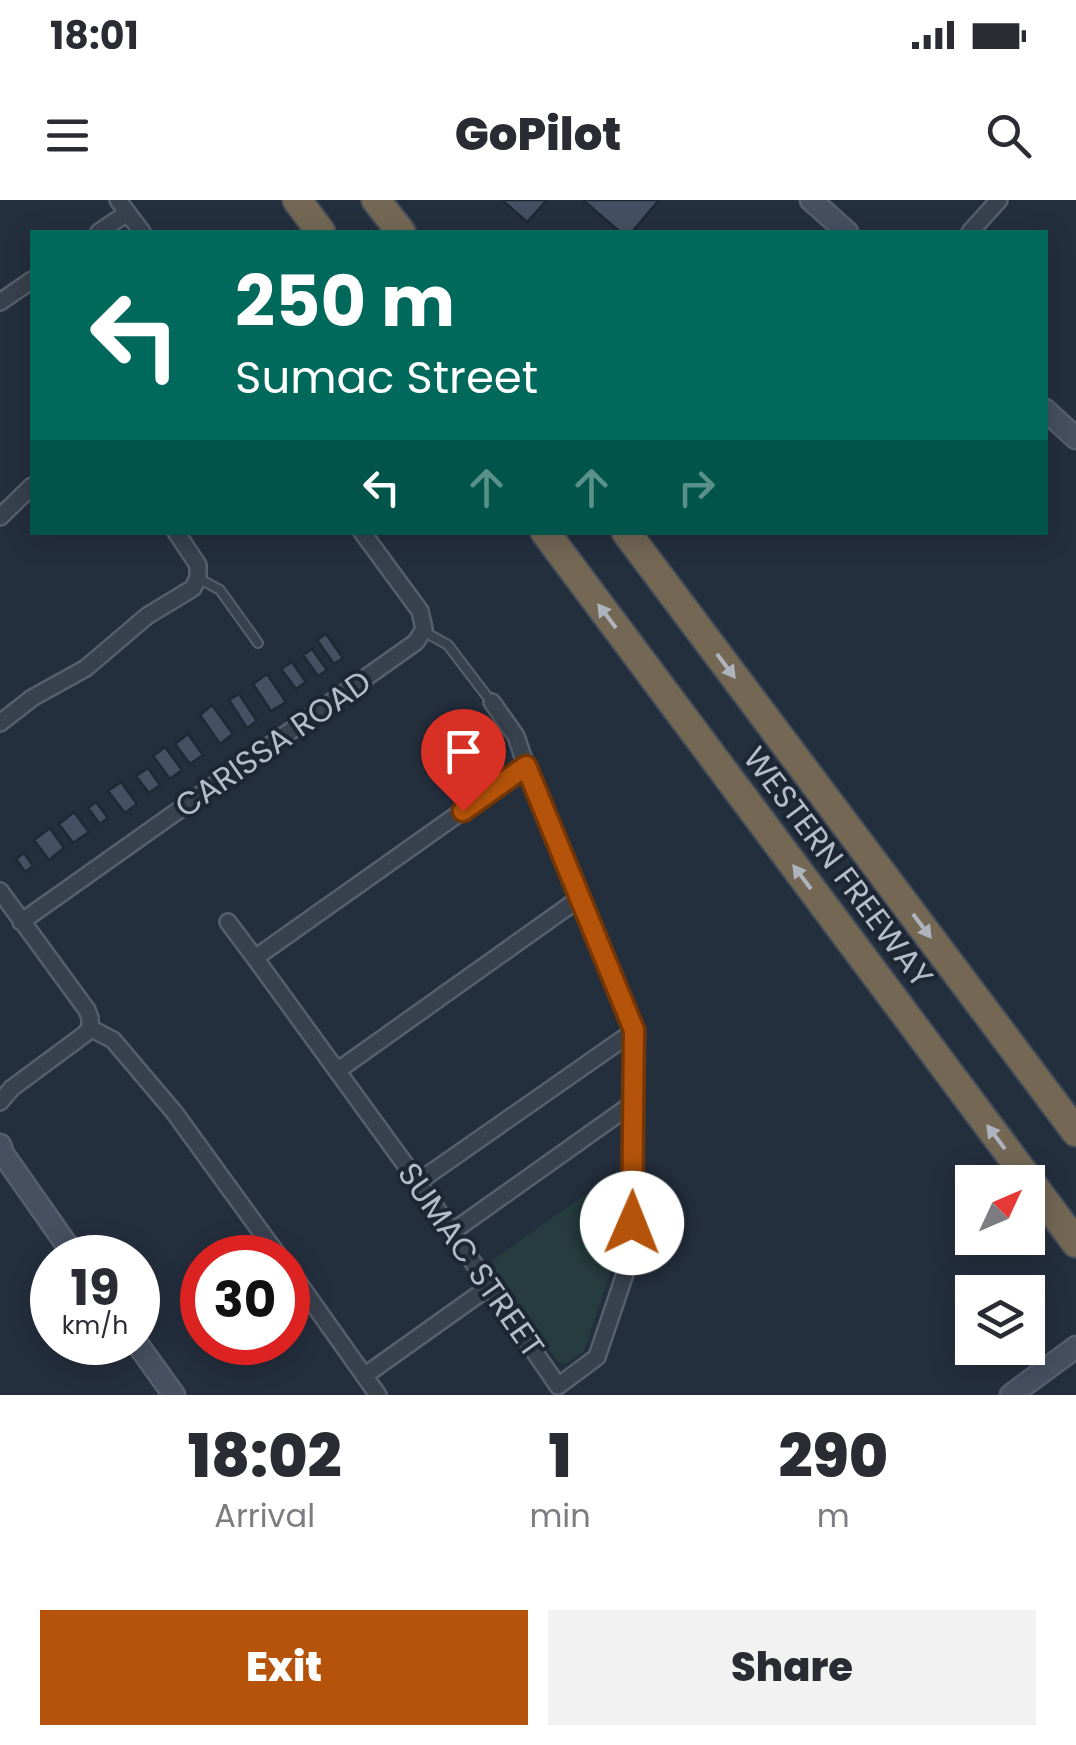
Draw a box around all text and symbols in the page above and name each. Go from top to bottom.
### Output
text: 18:01 [50,9,139,62]
text: GoPilot [455,103,621,166]
icon: menu [40,108,95,163]
icon: search [981,108,1036,163]
text: 250 m [235,252,455,351]
icon: left [70,270,200,400]
text: Sumac Street [235,346,538,409]
icon: left [354,460,409,515]
icon: ahead [459,460,514,515]
icon: ahead [564,460,619,515]
icon: right [669,460,724,515]
one-way arrow [598,603,618,629]
one-way arrow [716,653,736,679]
street label: CARISSA ROAD [166,659,380,828]
pin [421,709,506,812]
icon: arrive [436,724,491,779]
street label: WESTERN FREEWAY [733,737,944,997]
one-way arrow [792,863,812,890]
one-way arrow [911,913,931,939]
one-way arrow [987,1124,1007,1150]
street label: SUMAC STREET [387,1153,555,1366]
north arrow [955,1165,1045,1255]
map controls [955,1165,1045,1365]
position arrow [580,1171,684,1275]
speed limit sign: 30 [180,1235,310,1365]
text: 19 [70,1252,120,1323]
button: layers [955,1275,1045,1365]
text: km/h [62,1308,128,1343]
text: 18:02 [188,1414,342,1498]
text: 1 [548,1414,572,1498]
text: 290 [778,1414,888,1498]
text: Arrival [214,1493,315,1538]
text: min [529,1493,591,1538]
text: m [817,1493,850,1538]
button: Exit [40,1610,528,1725]
button: Share [548,1610,1036,1725]

